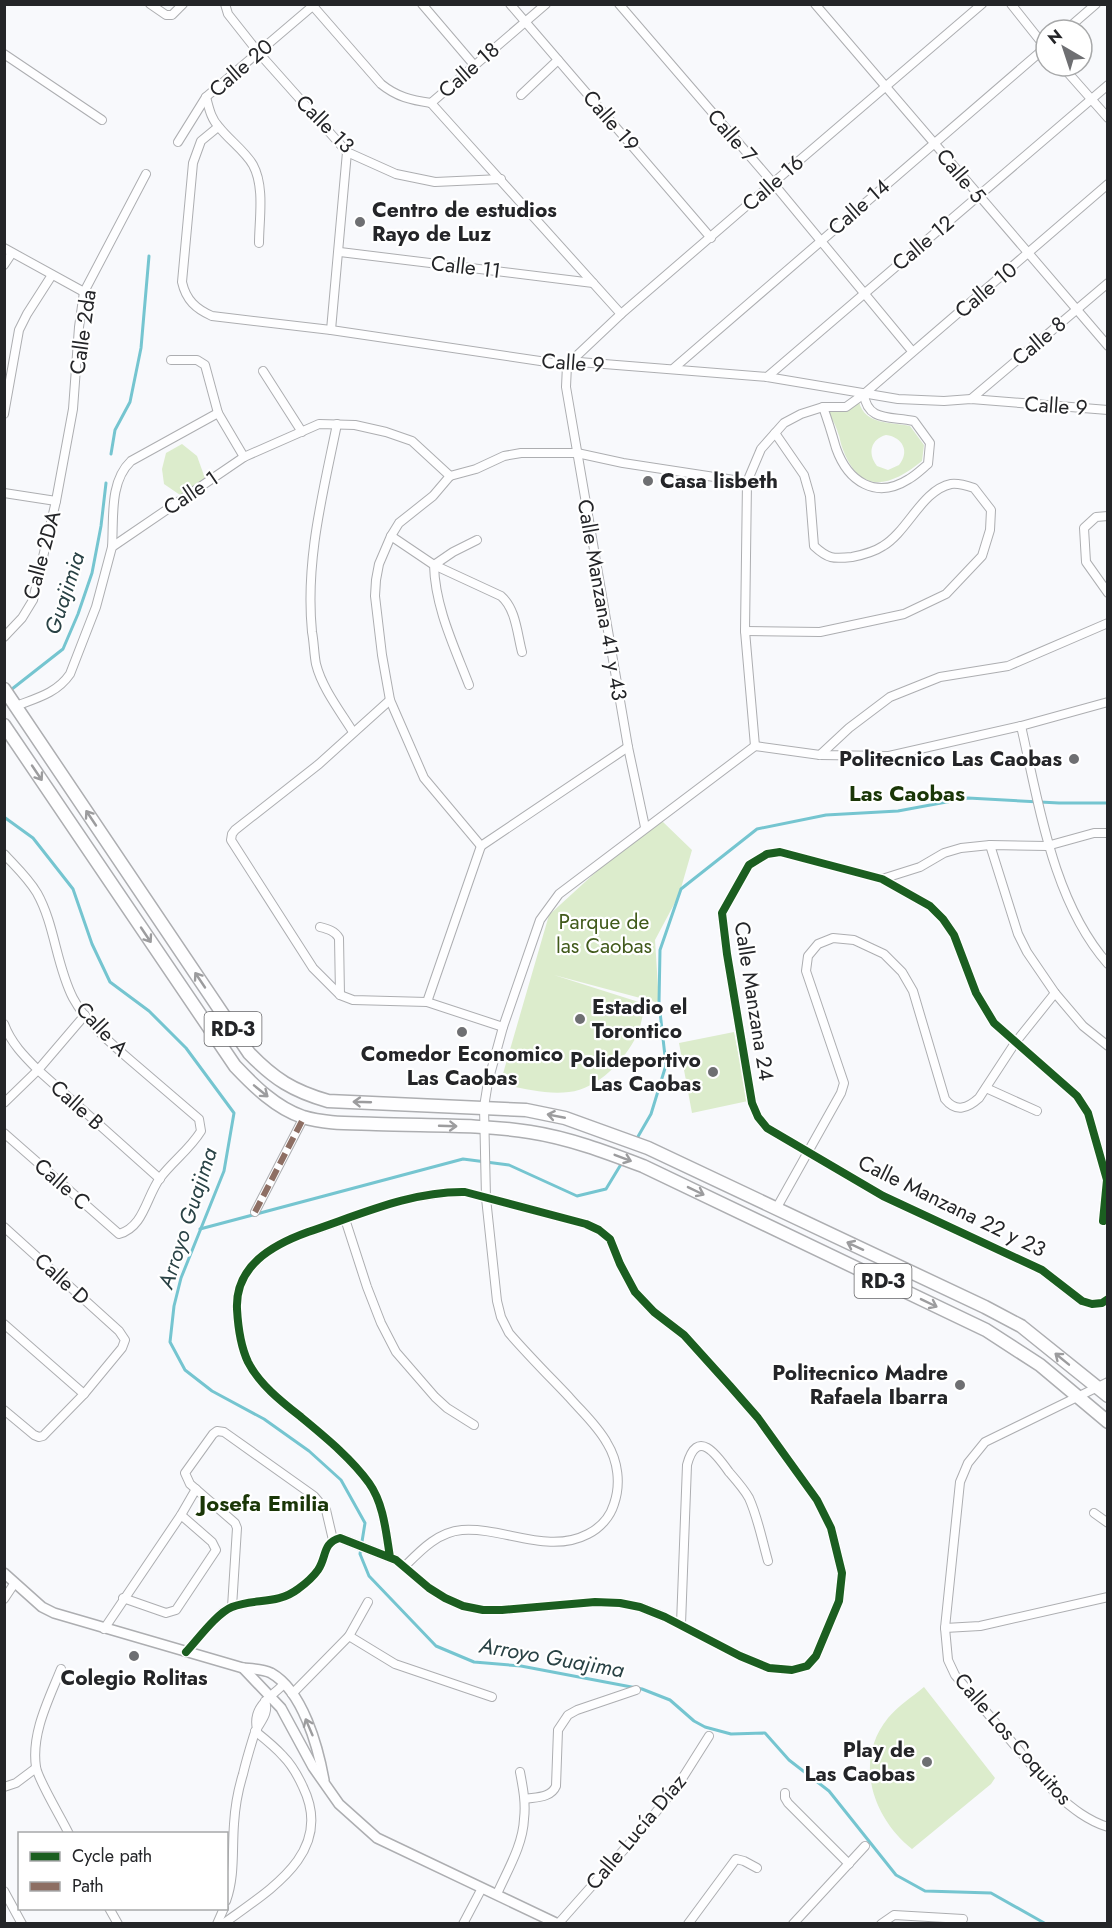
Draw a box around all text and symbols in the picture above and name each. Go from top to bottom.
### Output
north arrow [1034,18,1094,78]
text: N [1043,24,1067,50]
street label: Calle 20 [203,32,279,104]
street label: Calle 18 [432,35,506,105]
street label: Calle 19 [576,84,646,158]
street label: Calle 13 [289,88,361,160]
street label: Calle 7 [700,103,764,169]
street label: Calle 5 [929,142,993,210]
street label: Calle 16 [736,148,810,218]
street label: Calle 14 [822,172,896,242]
place label: Centro de estudios Rayo de Luz [372,195,557,249]
street label: Calle 12 [886,208,960,278]
marker: Centro de estudios Rayo de Luz [353,215,367,229]
street label: Calle 11 [429,248,503,286]
street label: Calle 10 [948,255,1024,325]
street label: Calle 2da [62,288,104,376]
street label: Calle 8 [1005,309,1073,373]
street label: Calle 9 [540,346,606,380]
street label: Calle 9 [1023,389,1089,423]
street label: Calle 1 [157,464,225,522]
place label: Casa lisbeth [660,466,778,496]
marker: Casa lisbeth [641,474,655,488]
street label: Calle Manzana 41 y 43 [570,497,634,703]
street label: Calle 2DA [16,507,68,603]
water label: Guajimia [36,548,92,638]
place label: Politecnico Las Caobas [839,744,1062,774]
marker: Politecnico Las Caobas [1067,752,1081,766]
one-way arrow [31,765,43,781]
district label: Las Caobas [849,777,965,809]
one-way arrow [85,810,97,827]
park label: Parque de las Caobas [556,907,652,961]
street label: Calle Manzana 24 [727,919,781,1083]
one-way arrow [140,926,152,943]
one-way arrow [194,972,206,988]
place label: Estadio el Torontico [592,992,687,1046]
street label: Calle A [69,995,135,1063]
road number: RD-3 [204,1012,262,1046]
marker: Estadio el Torontico [573,1012,587,1026]
marker: Comedor Economico Las Caobas [455,1025,469,1039]
place label: Comedor Economico Las Caobas [361,1039,563,1093]
place label: Polideportivo Las Caobas [570,1045,701,1099]
marker: Polideportivo Las Caobas [706,1065,720,1079]
street label: Calle B [44,1073,110,1137]
one-way arrow [253,1085,269,1098]
one-way arrow [352,1097,372,1108]
one-way arrow [546,1110,566,1121]
one-way arrow [438,1121,458,1132]
water label: Arroyo Guajima [149,1143,225,1294]
street label: Calle Manzana 22 y 23 [853,1147,1051,1265]
street label: Calle C [27,1151,97,1217]
one-way arrow [613,1154,632,1165]
one-way arrow [686,1186,704,1198]
one-way arrow [846,1240,864,1251]
street label: Calle D [28,1246,96,1312]
road number: RD-3 [854,1264,912,1298]
one-way arrow [919,1297,937,1309]
one-way arrow [1055,1352,1071,1365]
place label: Politecnico Madre Rafaela Ibarra [772,1358,948,1412]
marker: Politecnico Madre Rafaela Ibarra [953,1378,967,1392]
district label: Josefa Emilia [195,1487,329,1519]
water label: Arroyo Guajima [476,1628,627,1685]
marker: Colegio Rolitas [127,1649,141,1663]
place label: Colegio Rolitas [60,1663,208,1693]
street label: Calle Los Coquitos [947,1666,1079,1812]
one-way arrow [302,1718,314,1736]
place label: Play de Las Caobas [804,1735,915,1789]
marker: Play de Las Caobas [920,1755,934,1769]
street label: Calle Lucía Díaz [579,1767,694,1896]
legend [18,1832,228,1910]
text: Cycle path [72,1843,152,1869]
text: Path [72,1873,104,1899]

